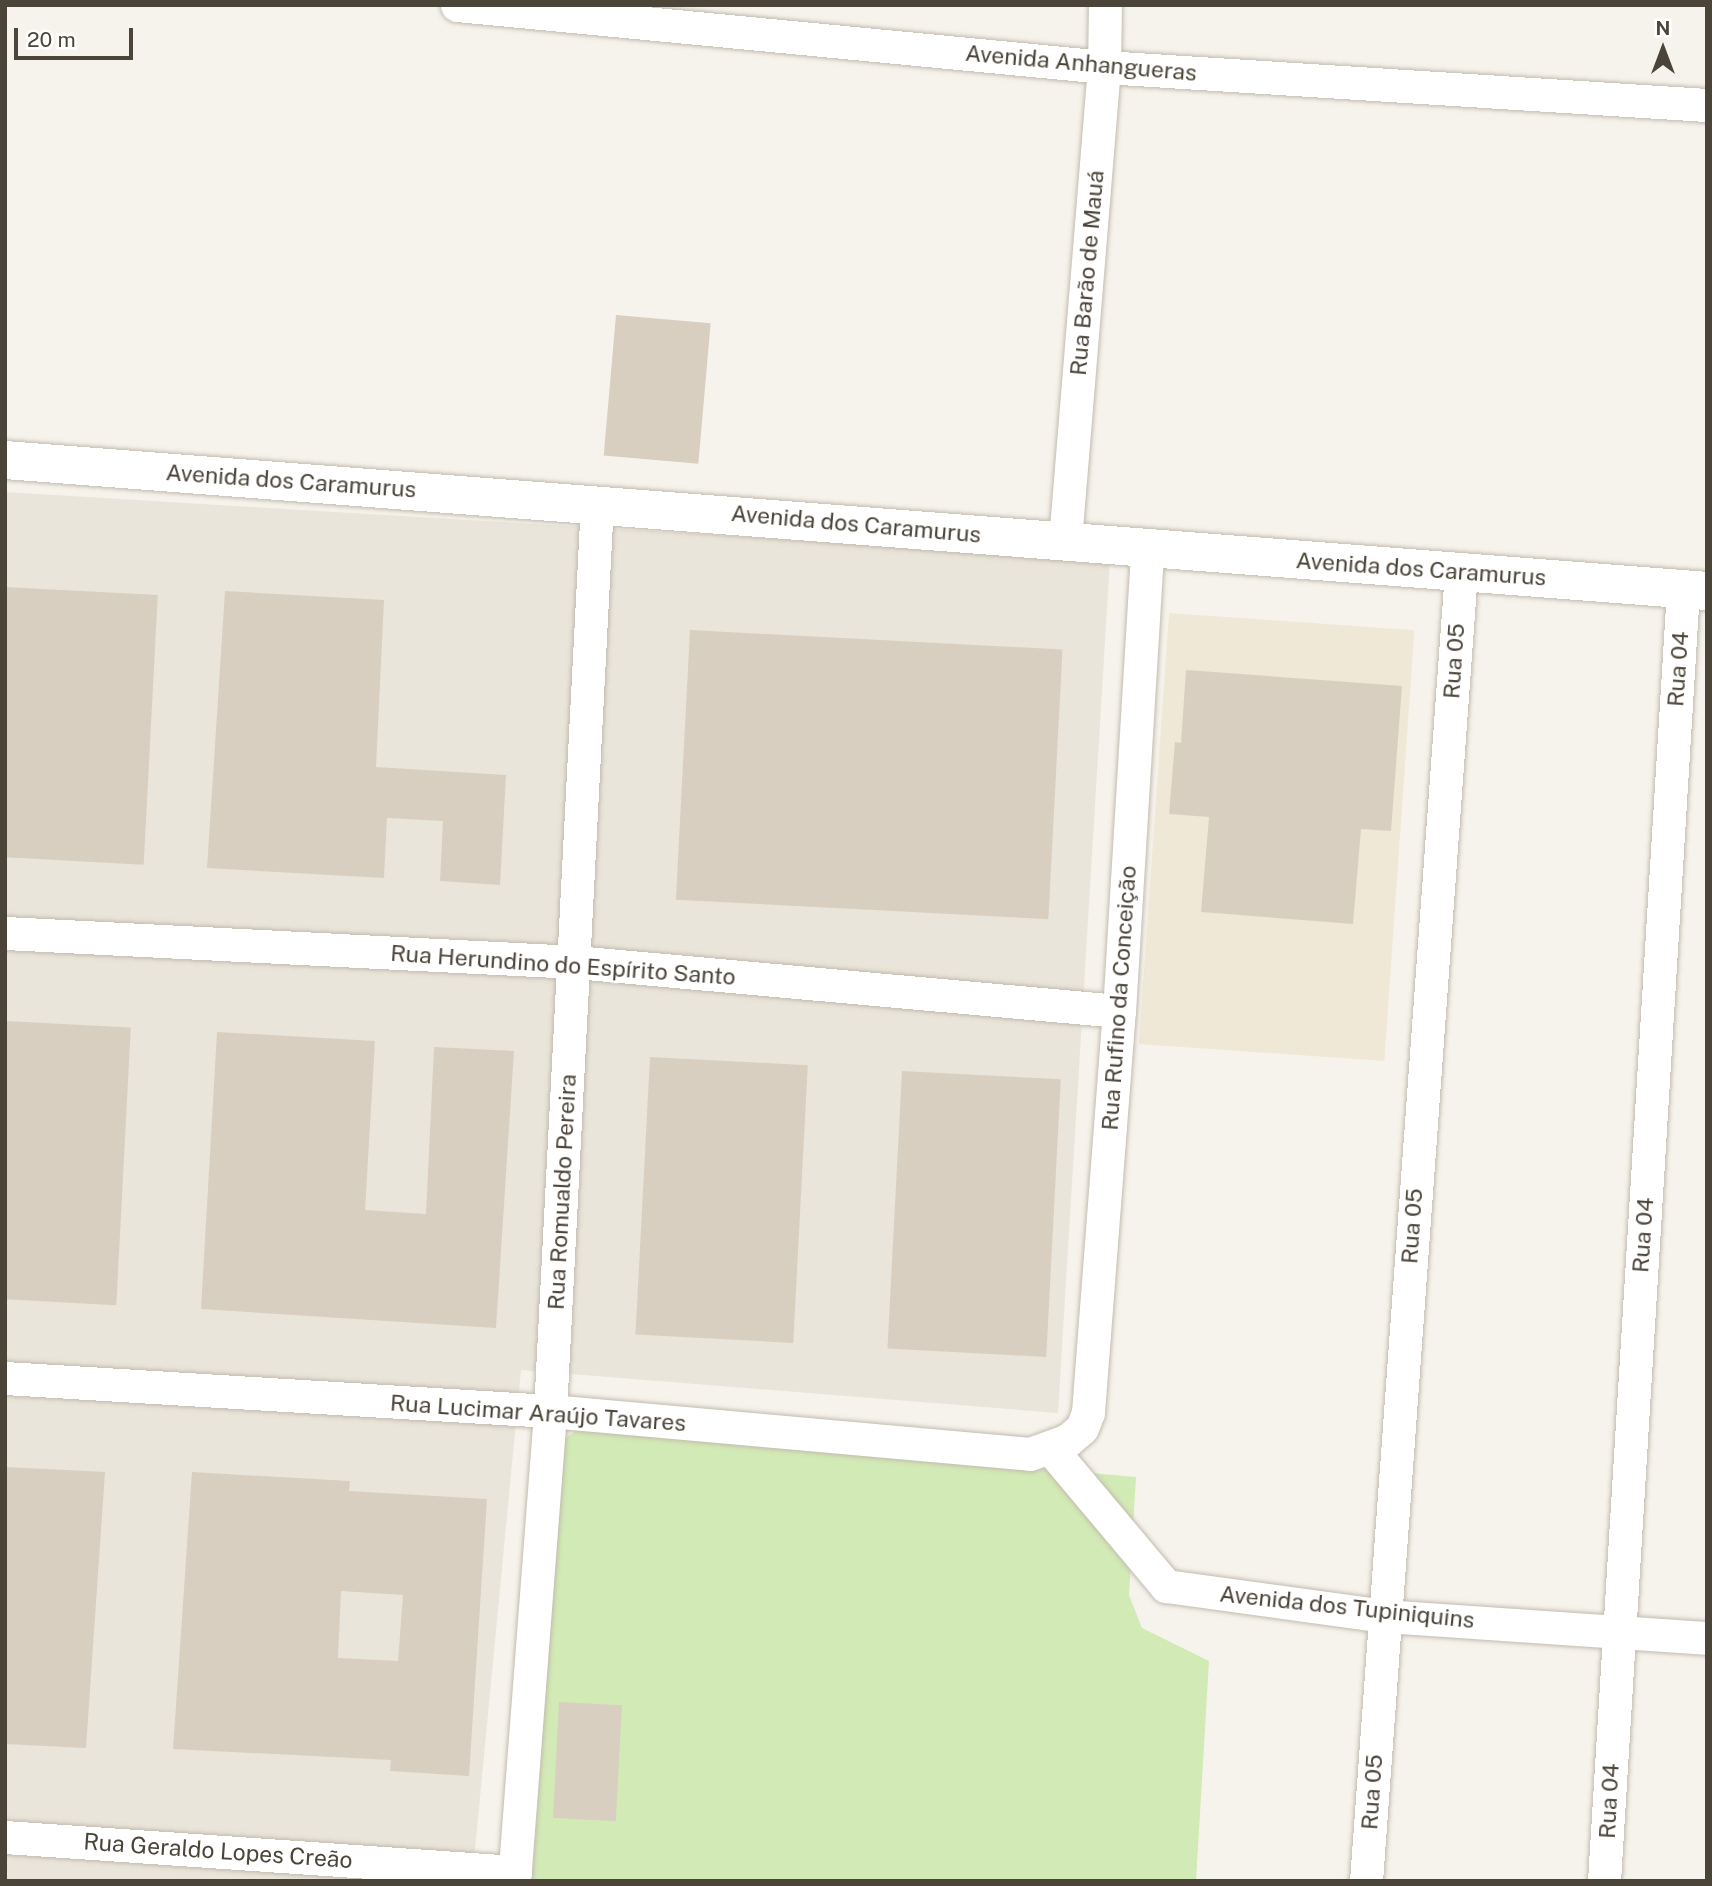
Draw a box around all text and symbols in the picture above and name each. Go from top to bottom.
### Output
scale bar [18,14,136,58]
north arrow [1628,14,1698,84]
text: N [1656,17,1670,39]
text: 20 m [27,27,76,52]
street label: Avenida Anhangueras [964,39,1198,87]
street label: Rua Barão de Mauá [1064,169,1110,377]
street label: Avenida dos Caramurus [165,458,417,504]
street label: Avenida dos Caramurus [730,499,982,549]
street label: Avenida dos Caramurus [1295,546,1547,592]
street label: Rua 05 [1438,622,1470,700]
street label: Rua 04 [1662,630,1694,708]
street label: Rua Rufino da Conceição [1096,864,1142,1132]
street label: Rua Herundino do Espírito Santo [389,939,737,991]
street label: Rua Romualdo Pereira [542,1073,582,1311]
street label: Rua 05 [1396,1187,1428,1265]
street label: Rua 04 [1627,1196,1659,1274]
street label: Rua Lucimar Araújo Tavares [389,1389,687,1437]
street label: Avenida dos Tupiniquins [1218,1580,1476,1634]
street label: Rua 05 [1356,1753,1388,1831]
street label: Rua 04 [1593,1763,1625,1839]
street label: Rua Geraldo Lopes Creão [82,1828,354,1874]

